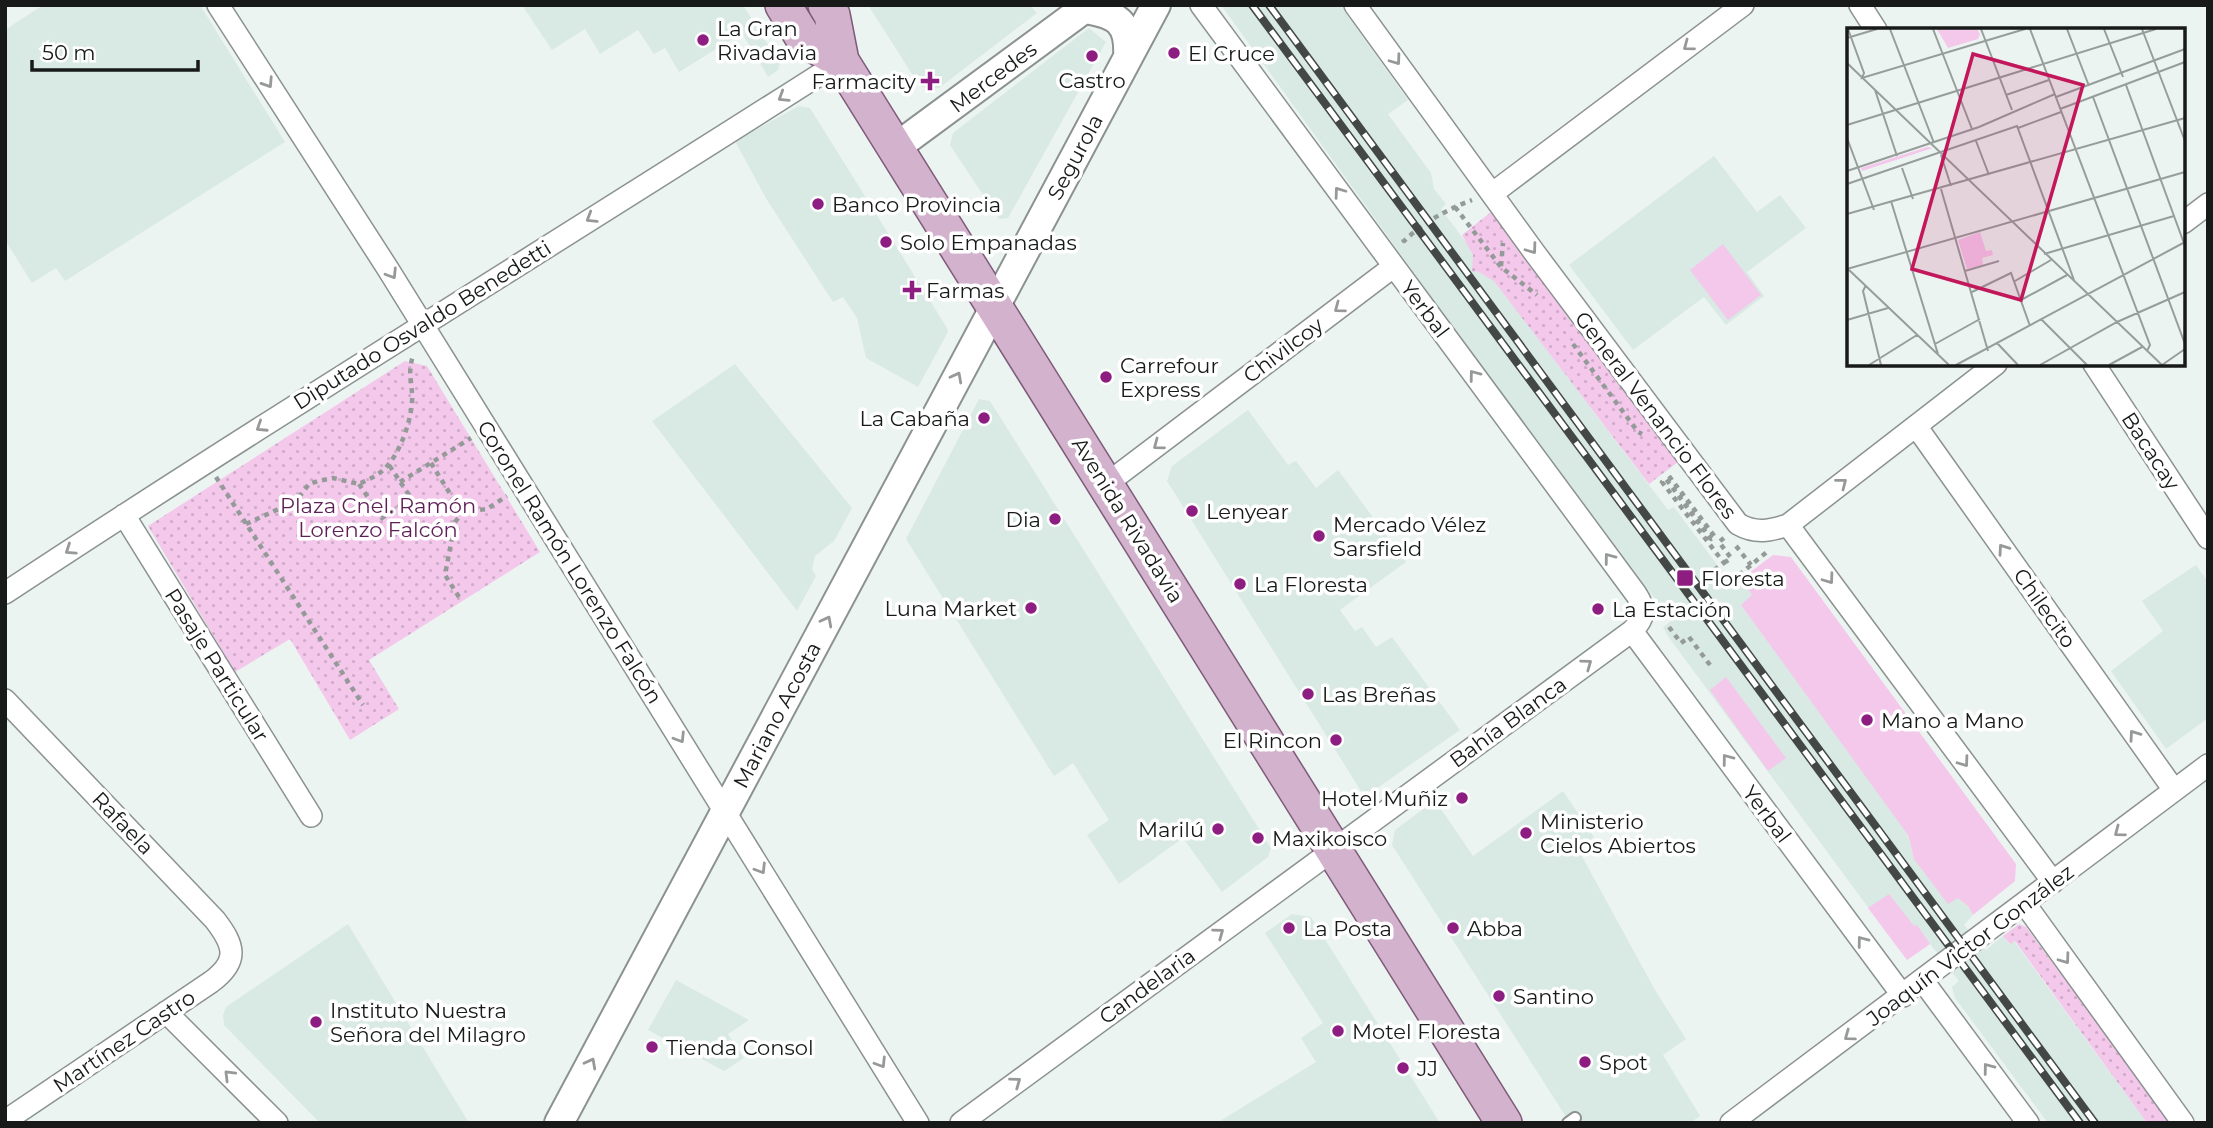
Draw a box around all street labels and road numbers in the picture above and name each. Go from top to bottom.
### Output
street label: Mercedes [945,36,1041,118]
street label: Segurola [1042,110,1108,204]
street label: Diputado Osvaldo Benedetti [289,235,555,415]
street label: Yerbal [1395,275,1455,343]
street label: General Venancio Flores [1570,306,1742,524]
street label: Chivilcoy [1238,312,1328,388]
street label: Bacacay [2117,407,2186,495]
street label: Coronel Ramón Lorenzo Falcón [472,416,668,708]
street label: Avenida Rivadavia [1067,433,1189,607]
street label: Chilecito [2009,563,2081,653]
street label: Pasaje Particular [160,584,274,746]
street label: Mariano Acosta [728,638,826,792]
street label: Bahía Blanca [1445,671,1571,773]
street label: Yerbal [1737,780,1797,848]
street label: Rafaela [87,786,159,860]
street label: Joaquín Victor González [1861,859,2078,1032]
street label: Candelaria [1094,943,1200,1029]
street label: Martínez Castro [48,984,200,1098]

